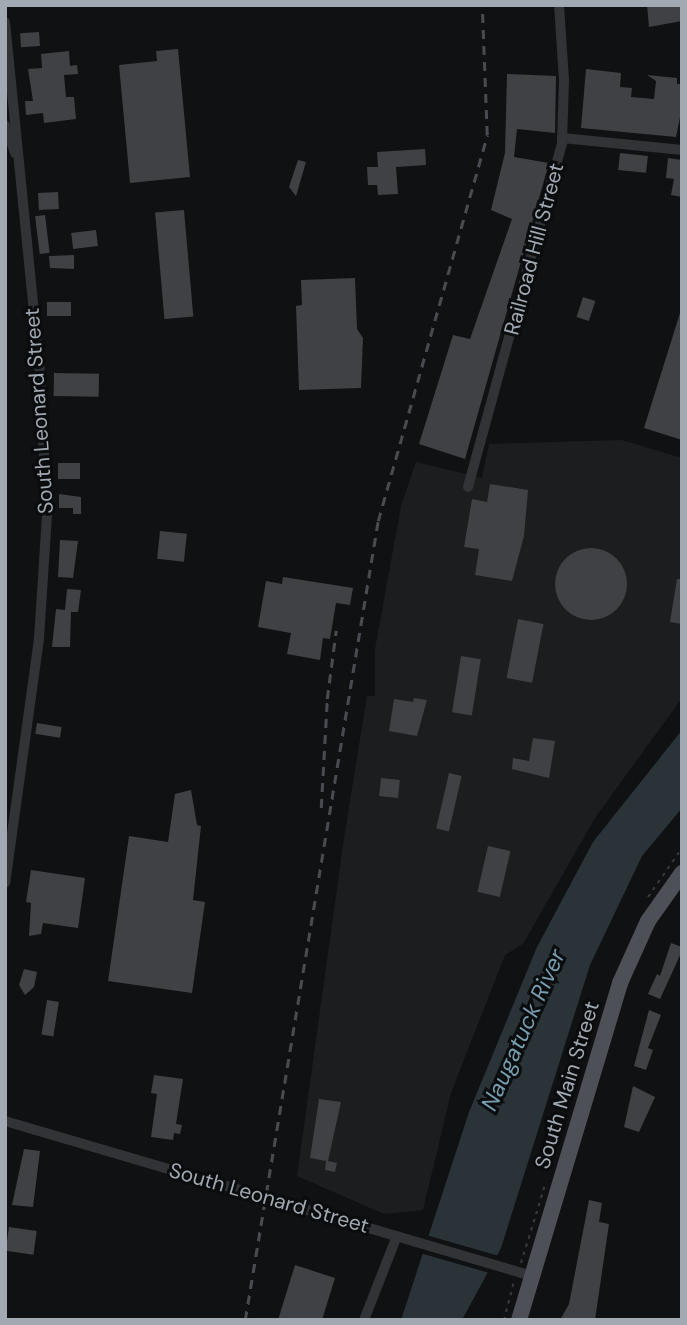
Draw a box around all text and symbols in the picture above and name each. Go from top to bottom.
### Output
street label: Railroad Hill Street [499,160,569,338]
street label: South Leonard Street [19,307,59,515]
water label: Naugatuck River [475,945,571,1115]
street label: South Main Street [530,998,604,1172]
street label: South Leonard Street [166,1157,372,1239]

